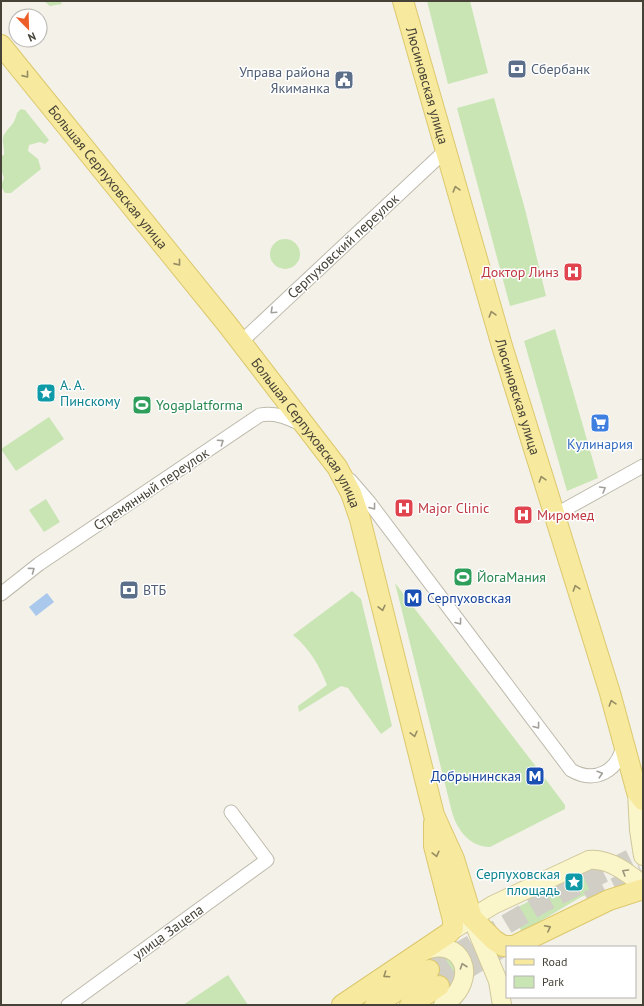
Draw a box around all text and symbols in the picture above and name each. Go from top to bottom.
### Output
north arrow [8,8,48,48]
street label: Люсиновская улица [402,24,453,146]
text: N [26,29,38,45]
bank icon: Сбербанк [506,58,528,80]
place label: Сбербанк [531,60,590,78]
place label: Управа района Якиманка [239,63,330,97]
public building icon: Управа района Якиманка [333,69,355,91]
one-way arrow [21,71,28,78]
street label: Большая Серпуховская улица [44,101,172,253]
one-way arrow [452,186,461,193]
street label: Серпуховский переулок [283,189,403,302]
one-way arrow [173,259,180,266]
hospital icon: Доктор Линз [562,261,584,283]
place label: Доктор Линз [482,263,559,281]
one-way arrow [270,307,278,314]
one-way arrow [488,311,497,318]
street label: Люсиновская улица [491,335,544,457]
street label: Большая Серпуховская улица [247,354,364,510]
place label: А. А. Пинскому [60,376,121,410]
place icon: А. А. Пинскому [35,382,57,404]
sports icon: Yogaplatforma [131,394,153,416]
place label: Yogaplatforma [156,396,243,414]
supermarket icon: Кулинария [589,412,611,434]
place label: Кулинария [567,435,633,453]
one-way arrow [216,440,223,447]
street label: Стремянный переулок [90,444,212,534]
one-way arrow [538,476,547,483]
one-way arrow [599,487,606,494]
hospital icon: Major Clinic [393,497,415,519]
place label: Major Clinic [418,499,489,517]
one-way arrow [368,502,375,509]
hospital icon: Миромед [512,504,534,526]
place label: Миромед [537,506,595,524]
sports icon: ЙогаМания [452,566,474,588]
one-way arrow [28,567,35,575]
place label: ЙогаМания [477,568,546,586]
bank icon: ВТБ [118,579,140,601]
place label: ВТБ [143,581,167,599]
one-way arrow [572,585,581,592]
metro station icon: Серпуховская [402,587,424,609]
place label: Серпуховская [427,589,511,607]
one-way arrow [377,605,386,612]
one-way arrow [454,618,462,625]
one-way arrow [608,699,617,706]
one-way arrow [532,722,539,729]
one-way arrow [409,731,418,738]
metro station icon: Добрынинская [524,765,546,787]
place label: Добрынинская [431,767,521,785]
one-way arrow [597,770,604,779]
one-way arrow [431,850,440,857]
place label: Серпуховская площадь [476,865,561,899]
one-way arrow [622,869,629,877]
place icon: Серпуховская площадь [563,871,585,893]
street label: улица Зацепа [129,900,207,964]
one-way arrow [544,925,552,933]
legend [506,946,636,998]
text: Road [542,954,567,969]
one-way arrow [459,963,468,970]
one-way arrow [383,971,390,978]
text: Park [542,974,564,989]

